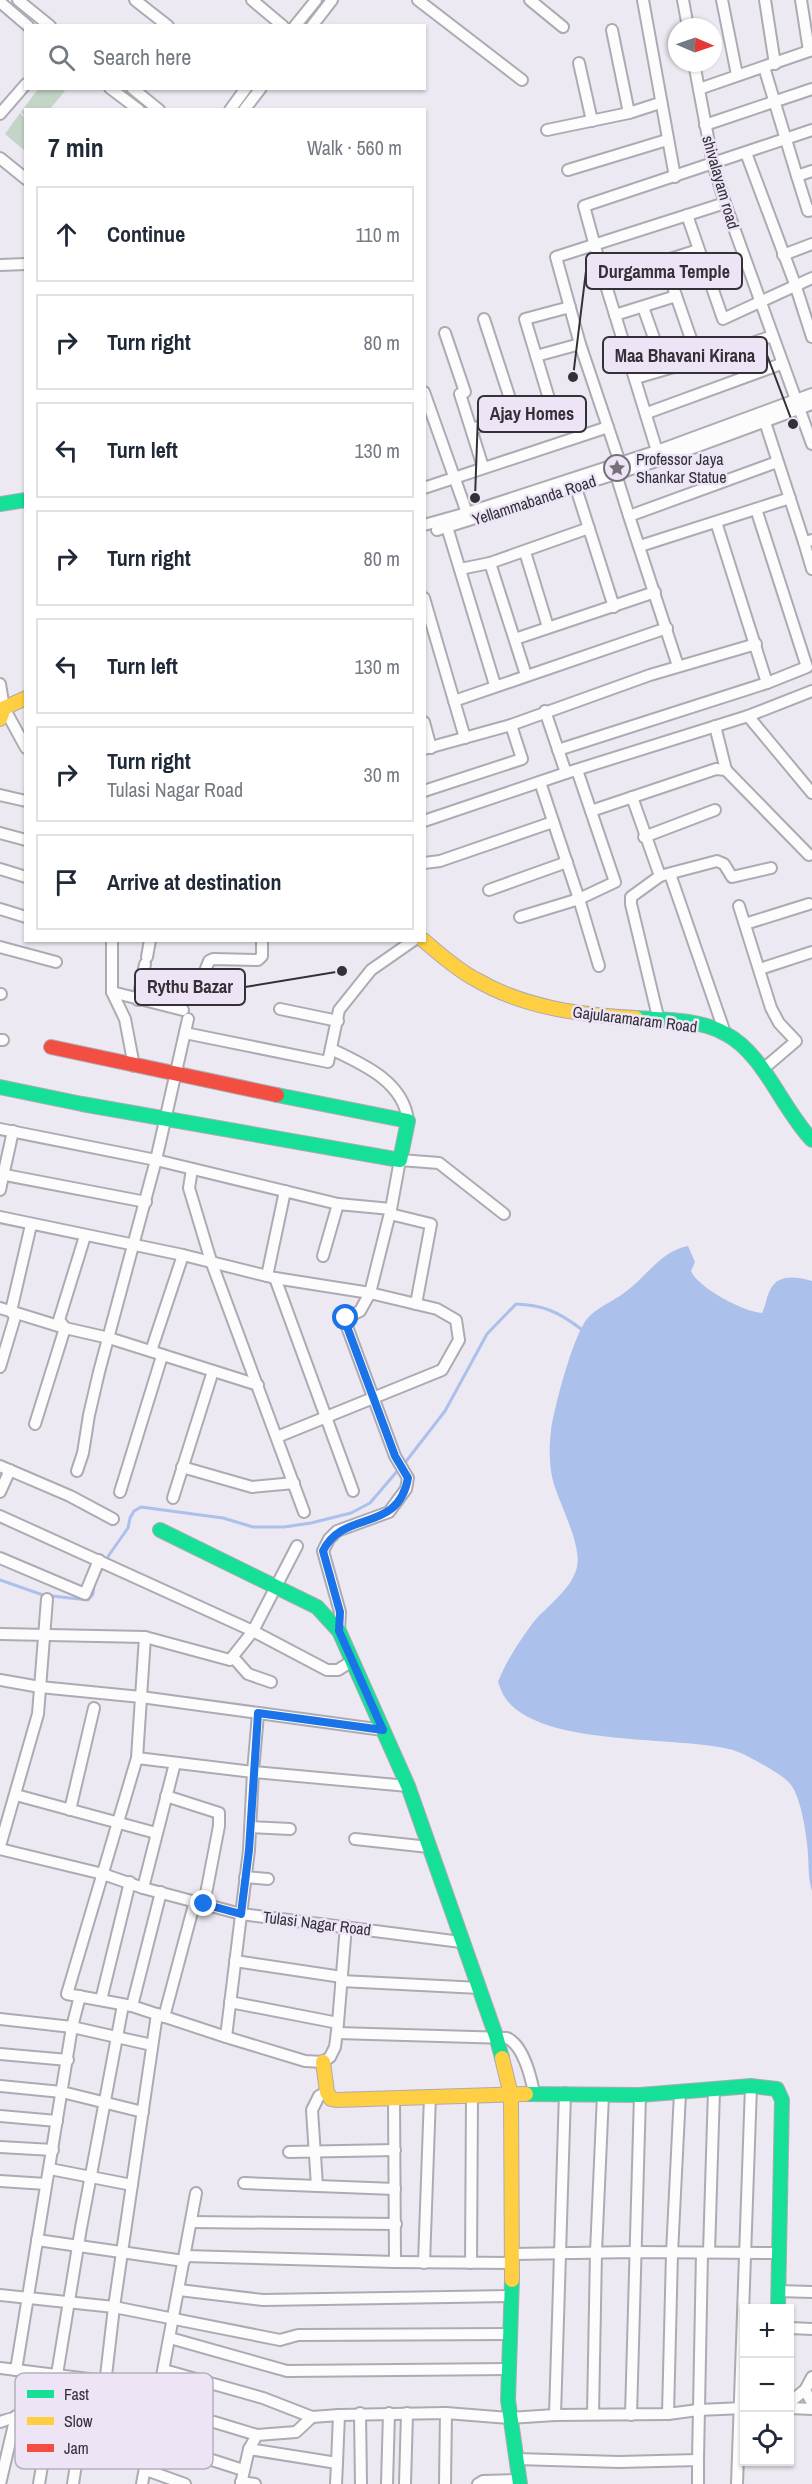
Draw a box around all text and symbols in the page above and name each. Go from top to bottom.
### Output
north arrow [668,18,722,72]
search box [24,24,426,90]
icon: search [45,41,78,74]
text: Search here [93,42,191,72]
text: 7 min [48,130,104,165]
street label: shivalayam road [697,133,745,231]
text: Walk · 560 m [307,134,402,161]
icon: ahead [50,218,83,251]
text: Continue [107,219,185,249]
text: 110 m [356,221,400,248]
callout: Durgamma Temple [586,253,742,289]
text: Durgamma Temple [598,259,730,284]
icon: right [50,326,83,359]
text: Turn right [107,327,191,357]
text: 80 m [364,329,400,356]
callout: Maa Bhavani Kirana [603,337,767,373]
text: Maa Bhavani Kirana [615,343,756,368]
callout: Ajay Homes [478,396,586,432]
text: Ajay Homes [490,401,574,426]
icon: left [50,434,83,467]
text: Turn left [107,435,178,465]
text: 130 m [354,437,400,464]
place label: Professor Jaya Shankar Statue [636,448,726,488]
place icon: Professor Jaya Shankar Statue [602,453,632,483]
street label: Yellammabanda Road [469,470,599,530]
icon: right [50,542,83,575]
text: Turn right [107,543,191,573]
text: 80 m [364,545,400,572]
icon: left [50,650,83,683]
text: Turn left [107,651,178,681]
text: 130 m [354,653,400,680]
text: Turn right [107,746,191,776]
icon: right [50,758,83,791]
text: 30 m [364,761,400,788]
text: Tulasi Nagar Road [107,776,243,803]
icon: arrive [50,866,83,899]
text: Arrive at destination [107,867,281,897]
callout: Rythu Bazar [135,969,245,1005]
text: Rythu Bazar [147,974,233,999]
street label: Gajularamaram Road [571,1000,699,1038]
route start [332,1304,358,1330]
route end [190,1890,216,1916]
street label: Tulasi Nagar Road [262,1905,372,1941]
map controls [740,2304,794,2466]
button: + [740,2304,794,2358]
button: − [740,2358,794,2412]
legend [15,2373,213,2469]
text: Fast [64,2383,89,2405]
text: Slow [64,2410,93,2432]
button: locate [740,2412,794,2466]
text: Jam [64,2437,89,2459]

